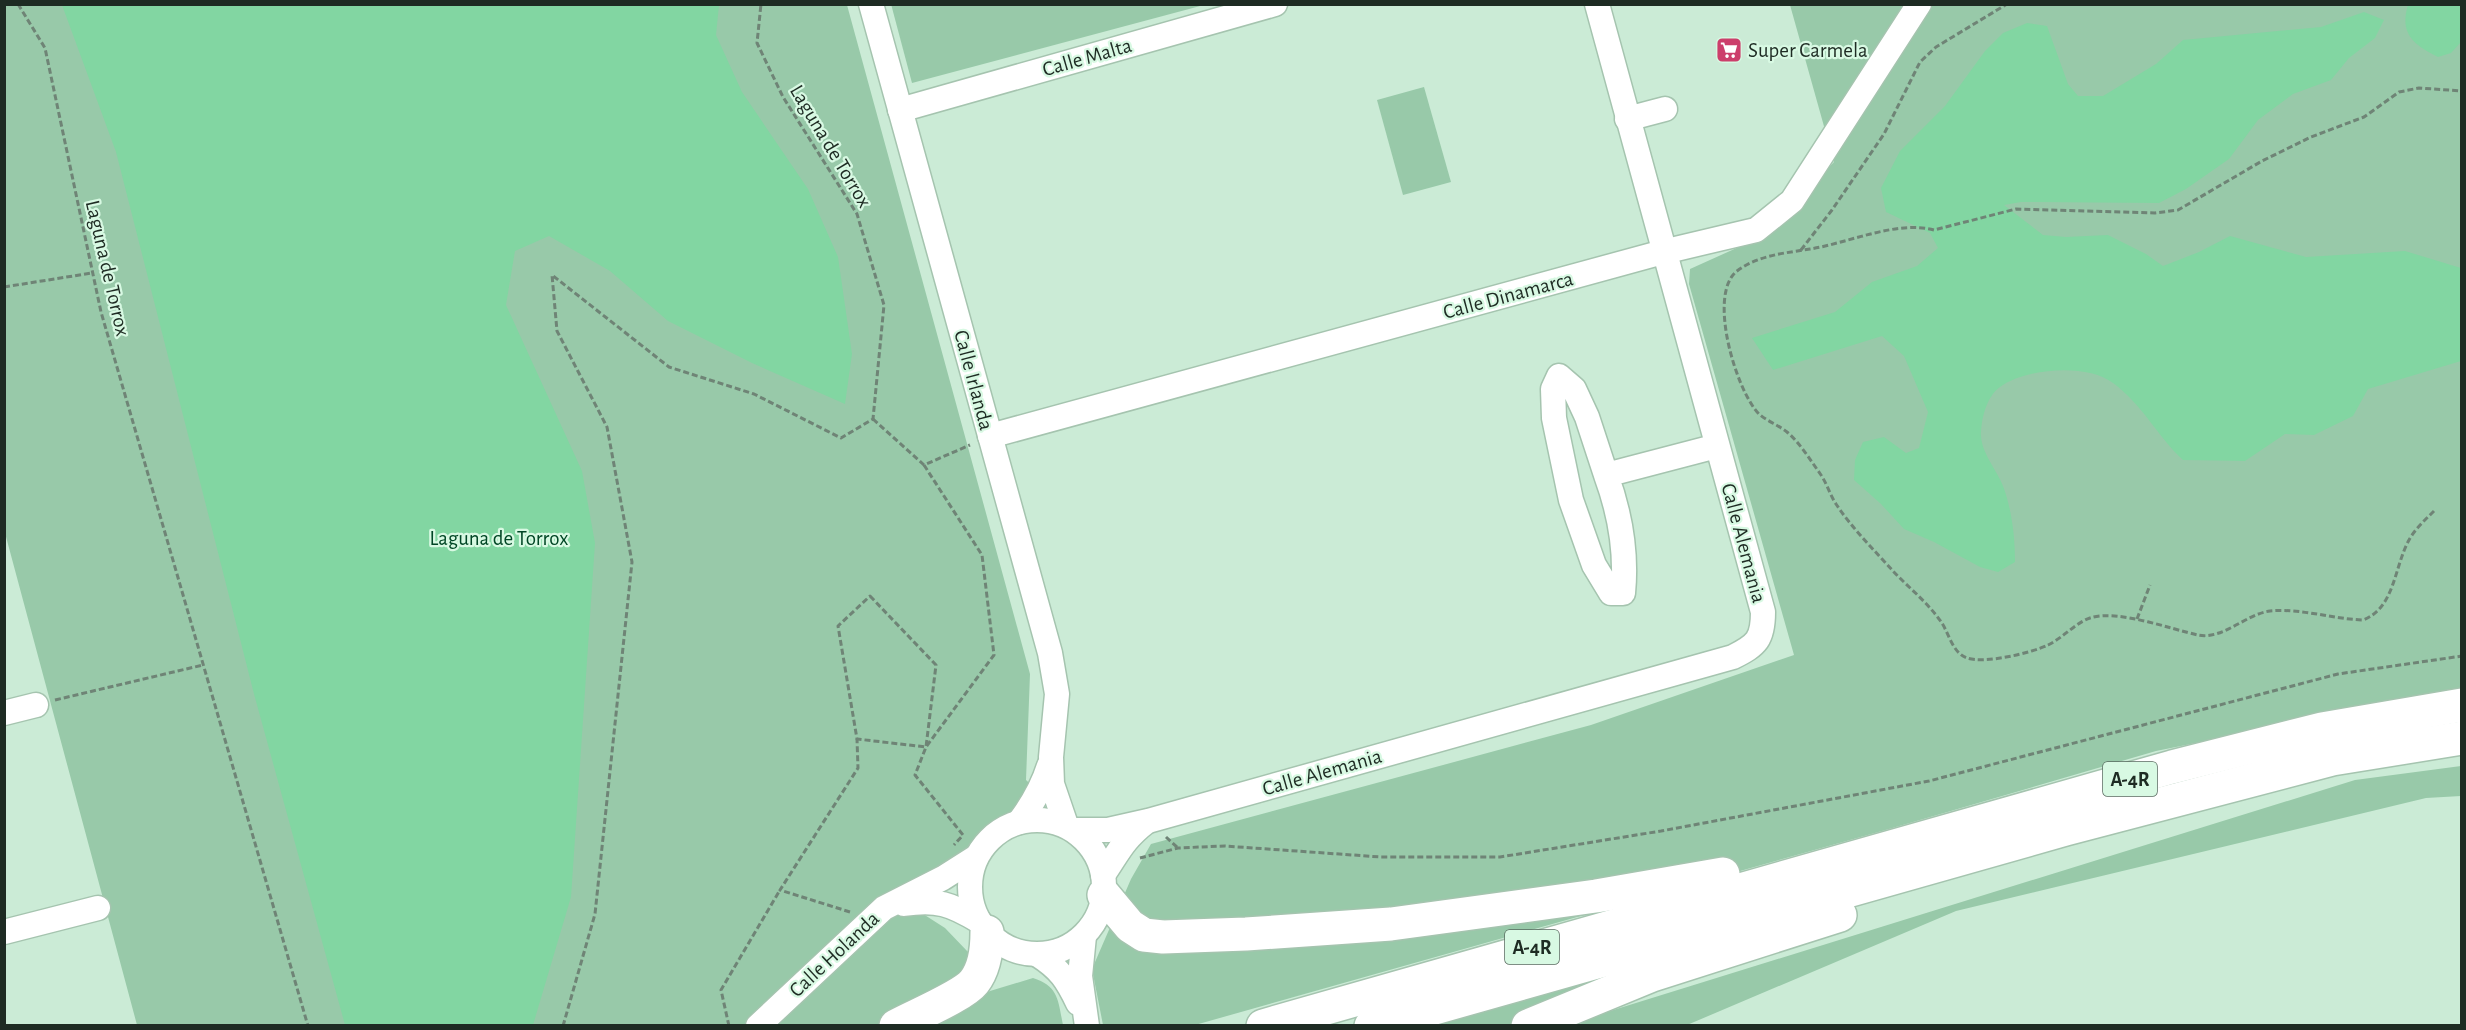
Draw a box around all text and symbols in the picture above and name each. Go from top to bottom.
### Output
street label: Calle Malta [1040,35,1134,80]
supermarket icon: Super Carmela [1714,35,1744,65]
place label: Super Carmela [1748,40,1868,61]
street label: Laguna de Torrox [786,81,875,211]
street label: Laguna de Torrox [82,198,133,338]
street label: Calle Dinamarca [1441,268,1576,323]
street label: Calle Irlanda [950,328,997,433]
street label: Calle Alemania [1717,481,1770,606]
park label: Laguna de Torrox [430,528,568,549]
street label: Calle Alemania [1260,745,1384,800]
road number: A-4R [2103,762,2157,796]
street label: Calle Holanda [785,907,884,1001]
road number: A-4R [1505,930,1559,964]

